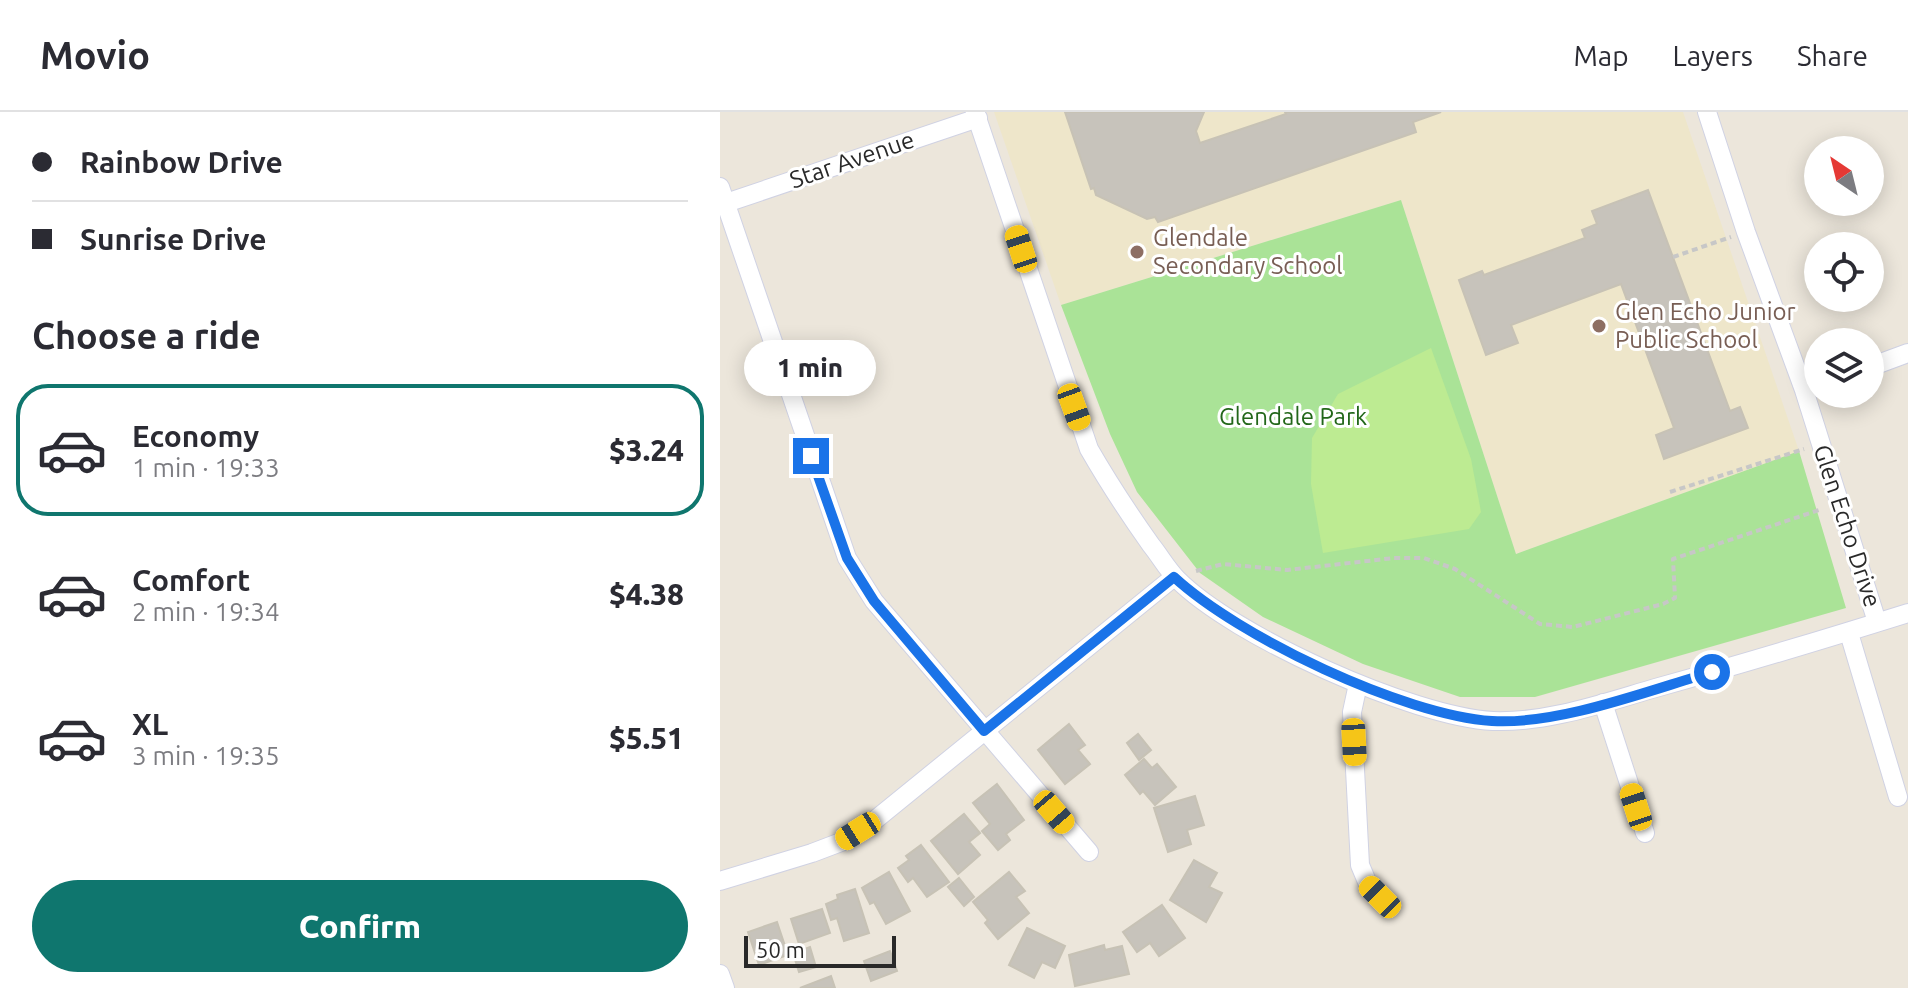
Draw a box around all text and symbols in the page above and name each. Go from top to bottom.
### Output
text: Movio [40,34,150,76]
text: Map [1573,40,1629,71]
text: Layers [1673,40,1753,71]
text: Share [1797,40,1868,71]
street label: Star Avenue [786,126,918,193]
north arrow [1804,136,1884,216]
map controls [1804,136,1884,408]
text: Rainbow Drive [80,145,283,179]
text: Sunrise Drive [80,222,267,256]
car [1002,222,1040,276]
place label: Glendale Secondary School [1153,224,1343,279]
button: locate [1804,232,1884,312]
marker: Glendale Secondary School [1128,243,1146,261]
place label: Glen Echo Junior Public School [1615,298,1796,353]
text: Choose a ride [32,315,261,356]
marker: Glen Echo Junior Public School [1590,317,1608,335]
button: layers [1804,328,1884,408]
callout: 1 min [745,340,877,396]
text: 1 min [777,353,843,382]
car [1055,380,1093,434]
park label: Glendale Park [1219,403,1367,430]
icon: car [36,414,108,486]
text: Economy [132,419,259,453]
text: $3.24 [609,433,684,467]
route end [793,438,829,474]
street label: Glen Echo Drive [1808,441,1886,610]
text: 1 min · 19:33 [132,453,280,482]
icon: car [36,558,108,630]
text: Comfort [132,563,250,597]
text: $4.38 [609,577,684,611]
text: 2 min · 19:34 [132,597,280,626]
route start [1694,654,1730,690]
icon: car [36,702,108,774]
text: XL [132,707,168,741]
car [1341,717,1367,767]
text: $5.51 [609,721,684,755]
text: 3 min · 19:35 [132,741,280,770]
car [1617,780,1655,834]
car [1029,786,1079,838]
car [831,808,885,854]
car [1355,872,1405,922]
button: Confirm [32,880,688,972]
scale bar [744,932,896,968]
text: 50 m [756,937,805,962]

